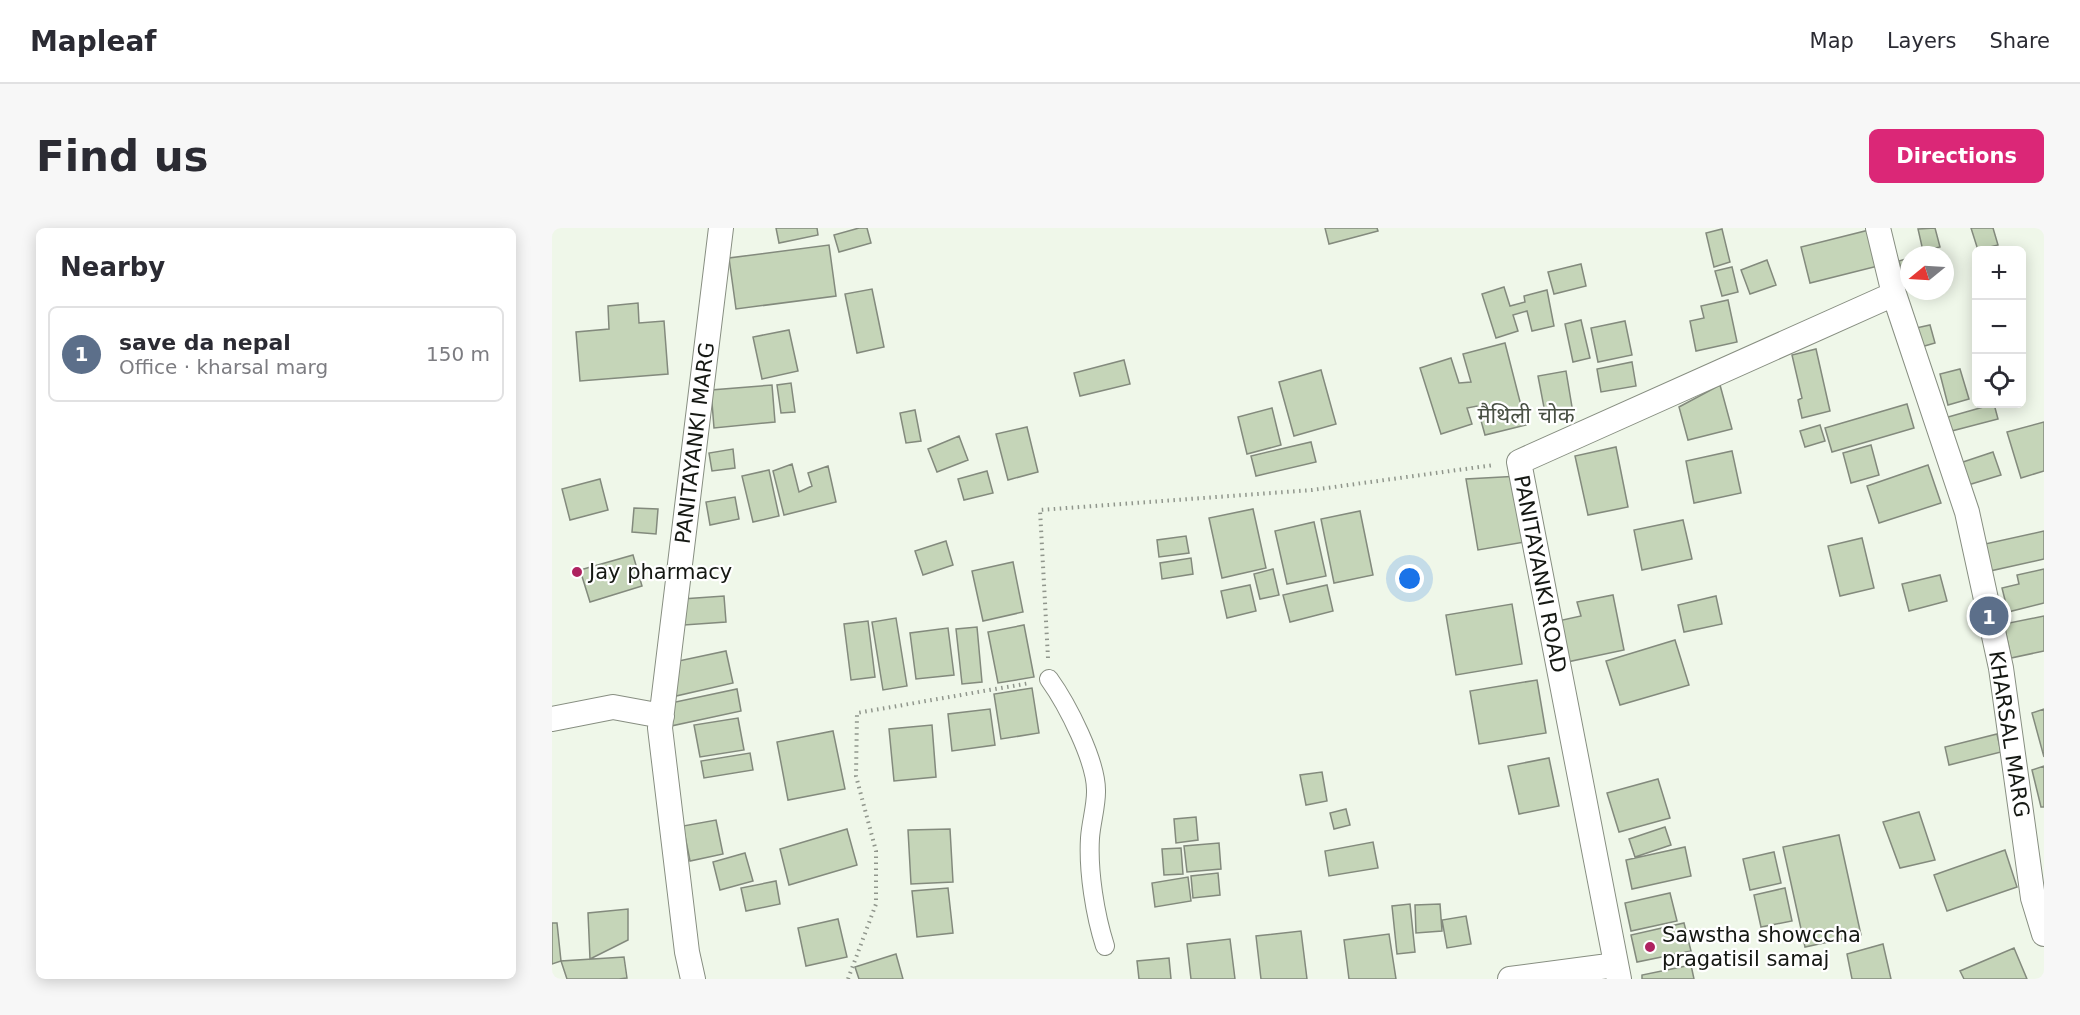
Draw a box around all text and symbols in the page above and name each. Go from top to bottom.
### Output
text: Mapleaf [30,25,156,58]
text: Map [1810,29,1854,53]
text: Layers [1887,29,1956,53]
text: Share [1989,29,2050,53]
button: Directions [1869,129,2044,183]
text: Find us [36,132,209,181]
north arrow [1900,246,1954,300]
map controls [1972,246,2026,408]
button: + [1972,246,2026,300]
text: Nearby [60,252,165,282]
button: − [1972,300,2026,354]
text: save da nepal [119,330,291,355]
street label: PANITAYANKI MARG [671,341,719,545]
text: 1 [75,342,88,366]
text: 150 m [426,342,490,366]
button: locate [1972,354,2026,408]
text: Office · kharsal marg [119,355,328,379]
district label: मैथिली चोक [1477,402,1576,428]
street label: PANITAYANKI ROAD [1509,473,1571,675]
place label: Jay pharmacy [587,560,732,584]
your location [1395,564,1424,593]
marker: Jay pharmacy [570,565,584,579]
pin: 1 [1970,594,2008,638]
street label: KHARSAL MARG [1984,649,2034,819]
place label: Sawstha showccha pragatisil samaj [1662,923,1861,971]
marker: Sawstha showccha pragatisil samaj [1643,940,1657,954]

